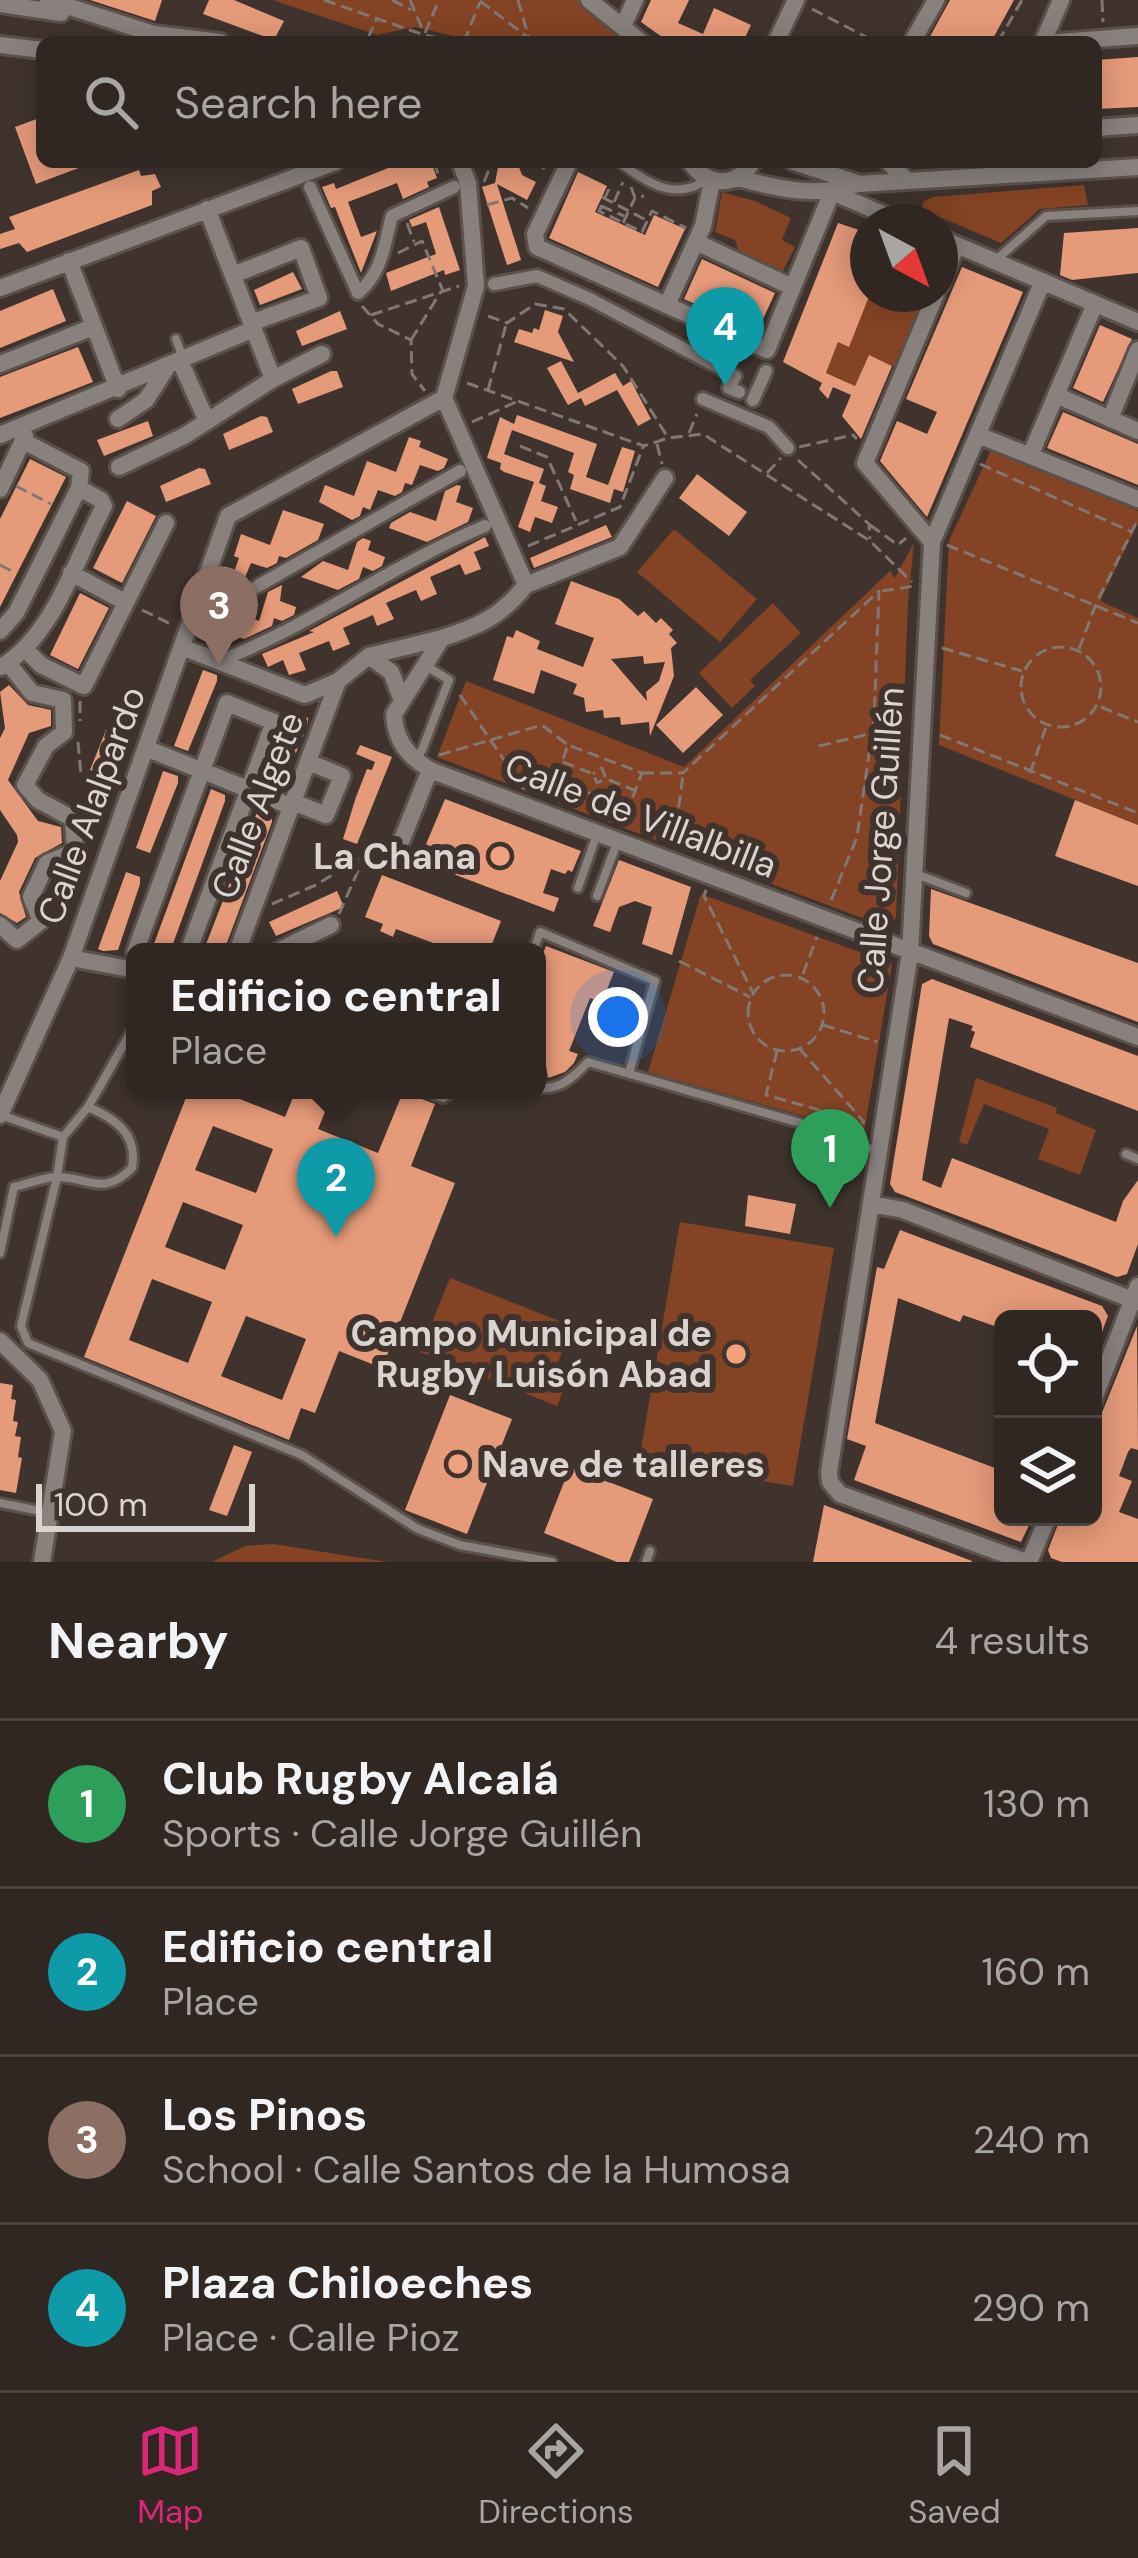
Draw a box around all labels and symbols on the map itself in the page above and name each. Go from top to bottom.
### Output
north arrow [850,204,958,312]
pin: 4 [686,287,764,386]
pin: 3 [180,566,258,665]
street label: Calle Alalpardo [27,680,156,931]
street label: Calle Jorge Guillén [846,685,915,995]
street label: Calle Algete [200,705,315,905]
street label: Calle de Villalbilla [498,742,783,889]
place label: La Chana [313,833,476,880]
marker: La Chana [487,843,513,869]
your location [588,987,648,1047]
pin: 1 [791,1109,869,1208]
pin: 2 [297,1138,375,1237]
place label: Campo Municipal de Rugby Luisón Abad [351,1310,712,1398]
marker: Campo Municipal de Rugby Luisón Abad [723,1341,749,1367]
place label: Nave de talleres [482,1441,765,1488]
marker: Nave de talleres [445,1451,471,1477]
scale bar [36,1478,255,1531]

